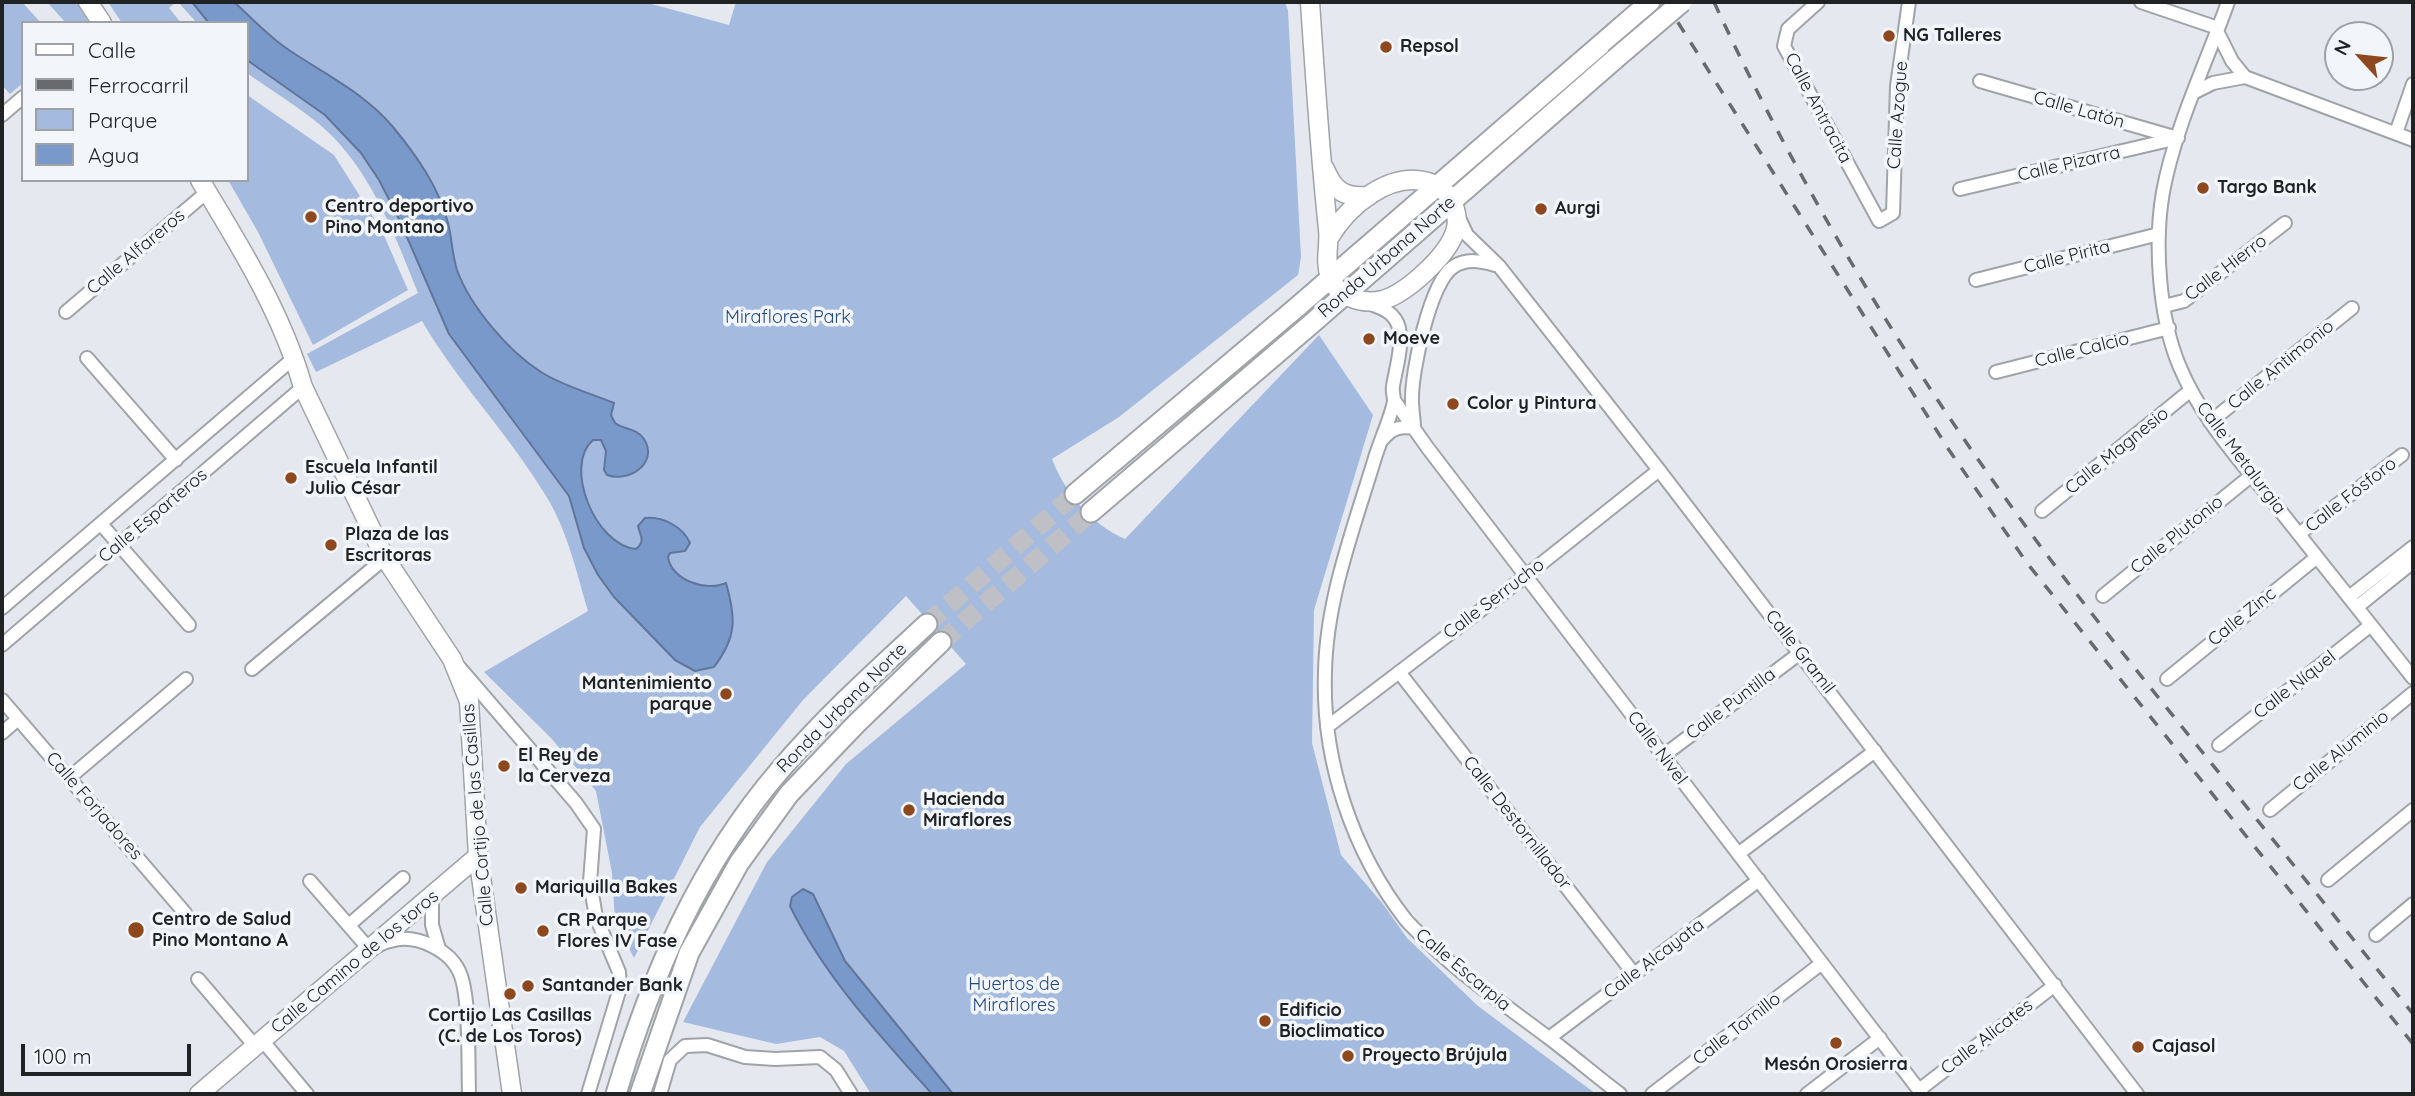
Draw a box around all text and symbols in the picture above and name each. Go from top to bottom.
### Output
legend [21,21,248,182]
north arrow [2324,21,2394,91]
place label: NG Talleres [1903,25,2001,47]
marker: NG Talleres [1881,28,1897,44]
place label: Repsol [1400,36,1459,58]
text: N [2328,36,2356,59]
text: Calle [88,37,136,63]
marker: Repsol [1378,39,1394,55]
street label: Calle Antracita [1780,49,1856,167]
street label: Calle Azogue [1883,60,1913,170]
text: Ferrocarril [88,72,189,98]
street label: Calle Latón [2031,87,2127,133]
text: Parque [88,107,157,133]
text: Agua [88,142,139,168]
street label: Calle Pizarra [2016,142,2122,186]
place label: Targo Bank [2217,177,2317,199]
marker: Targo Bank [2195,180,2211,196]
street label: Ronda Urbana Norte [1314,191,1460,323]
place label: Centro deportivo Pino Montano [325,196,474,238]
place label: Aurgi [1555,198,1600,220]
marker: Aurgi [1533,201,1549,217]
street label: Calle Alfareros [82,205,190,299]
marker: Centro deportivo Pino Montano [303,209,319,225]
street label: Calle Hierro [2181,230,2271,306]
street label: Calle Pirita [2022,236,2112,278]
park label: Miraflores Park [725,307,851,329]
street label: Calle Antimonio [2224,316,2338,414]
place label: Moeve [1383,328,1440,350]
street label: Calle Calcio [2033,328,2131,372]
marker: Moeve [1361,331,1377,347]
place label: Color y Pintura [1467,393,1597,415]
marker: Color y Pintura [1445,396,1461,412]
street label: Calle Metalurgia [2192,398,2290,518]
street label: Calle Magnesio [2061,403,2173,499]
street label: Calle Fósforo [2301,453,2401,537]
place label: Escuela Infantil Julio César [305,457,438,500]
street label: Calle Esparteros [94,464,212,568]
marker: Escuela Infantil Julio César [283,470,299,486]
street label: Calle Plutonio [2126,491,2228,579]
place label: Plaza de las Escritoras [345,524,449,566]
marker: Plaza de las Escritoras [323,537,339,553]
street label: Calle Serrucho [1439,554,1549,644]
street label: Calle Zinc [2204,583,2280,651]
street label: Calle Gramil [1761,606,1839,698]
street label: Ronda Urbana Norte [773,639,911,777]
street label: Calle Níquel [2250,646,2340,724]
street label: Calle Puntilla [1682,663,1780,745]
place label: Mantenimiento parque [582,673,712,716]
marker: Mantenimiento parque [718,686,734,702]
street label: Calle Cortijo de las Casillas [458,703,498,927]
street label: Calle Aluminio [2289,706,2393,796]
street label: Calle Nivel [1622,707,1692,789]
place label: El Rey de la Cerveza [518,745,610,788]
street label: Calle Forjadores [41,748,147,864]
street label: Calle Destornillador [1458,752,1576,894]
marker: El Rey de la Cerveza [496,758,512,774]
place label: Hacienda Miraflores [923,789,1012,832]
marker: Hacienda Miraflores [901,802,917,818]
place label: Mariquilla Bakes [535,877,678,899]
marker: Mariquilla Bakes [513,880,529,896]
street label: Calle Camino de los toros [267,886,443,1038]
place label: Centro de Salud Pino Montano A [152,909,291,951]
place label: CR Parque Flores IV Fase [557,910,677,953]
street label: Calle Alcayata [1600,914,1708,1004]
marker: Centro de Salud Pino Montano A [126,920,146,940]
marker: CR Parque Flores IV Fase [535,923,551,939]
street label: Calle Escarpia [1411,924,1515,1016]
park label: Huertos de Miraflores [968,974,1060,1016]
place label: Santander Bank [542,975,683,997]
marker: Santander Bank [520,978,536,994]
marker: Cortijo Las Casillas (C. de Los Toros) [502,986,518,1002]
street label: Calle Tornillo [1689,988,1785,1070]
street label: Calle Alicates [1937,995,2037,1079]
place label: Edificio Bioclimatico [1279,1000,1385,1042]
place label: Cortijo Las Casillas (C. de Los Toros) [428,1005,592,1048]
marker: Edificio Bioclimatico [1257,1013,1273,1029]
scale bar [24,1030,194,1074]
marker: Mesón Orosierra [1828,1035,1844,1051]
place label: Cajasol [2152,1036,2216,1058]
marker: Cajasol [2130,1039,2146,1055]
text: 100 m [34,1043,92,1069]
place label: Proyecto Brújula [1362,1045,1507,1067]
marker: Proyecto Brújula [1340,1048,1356,1064]
place label: Mesón Orosierra [1764,1054,1908,1076]

